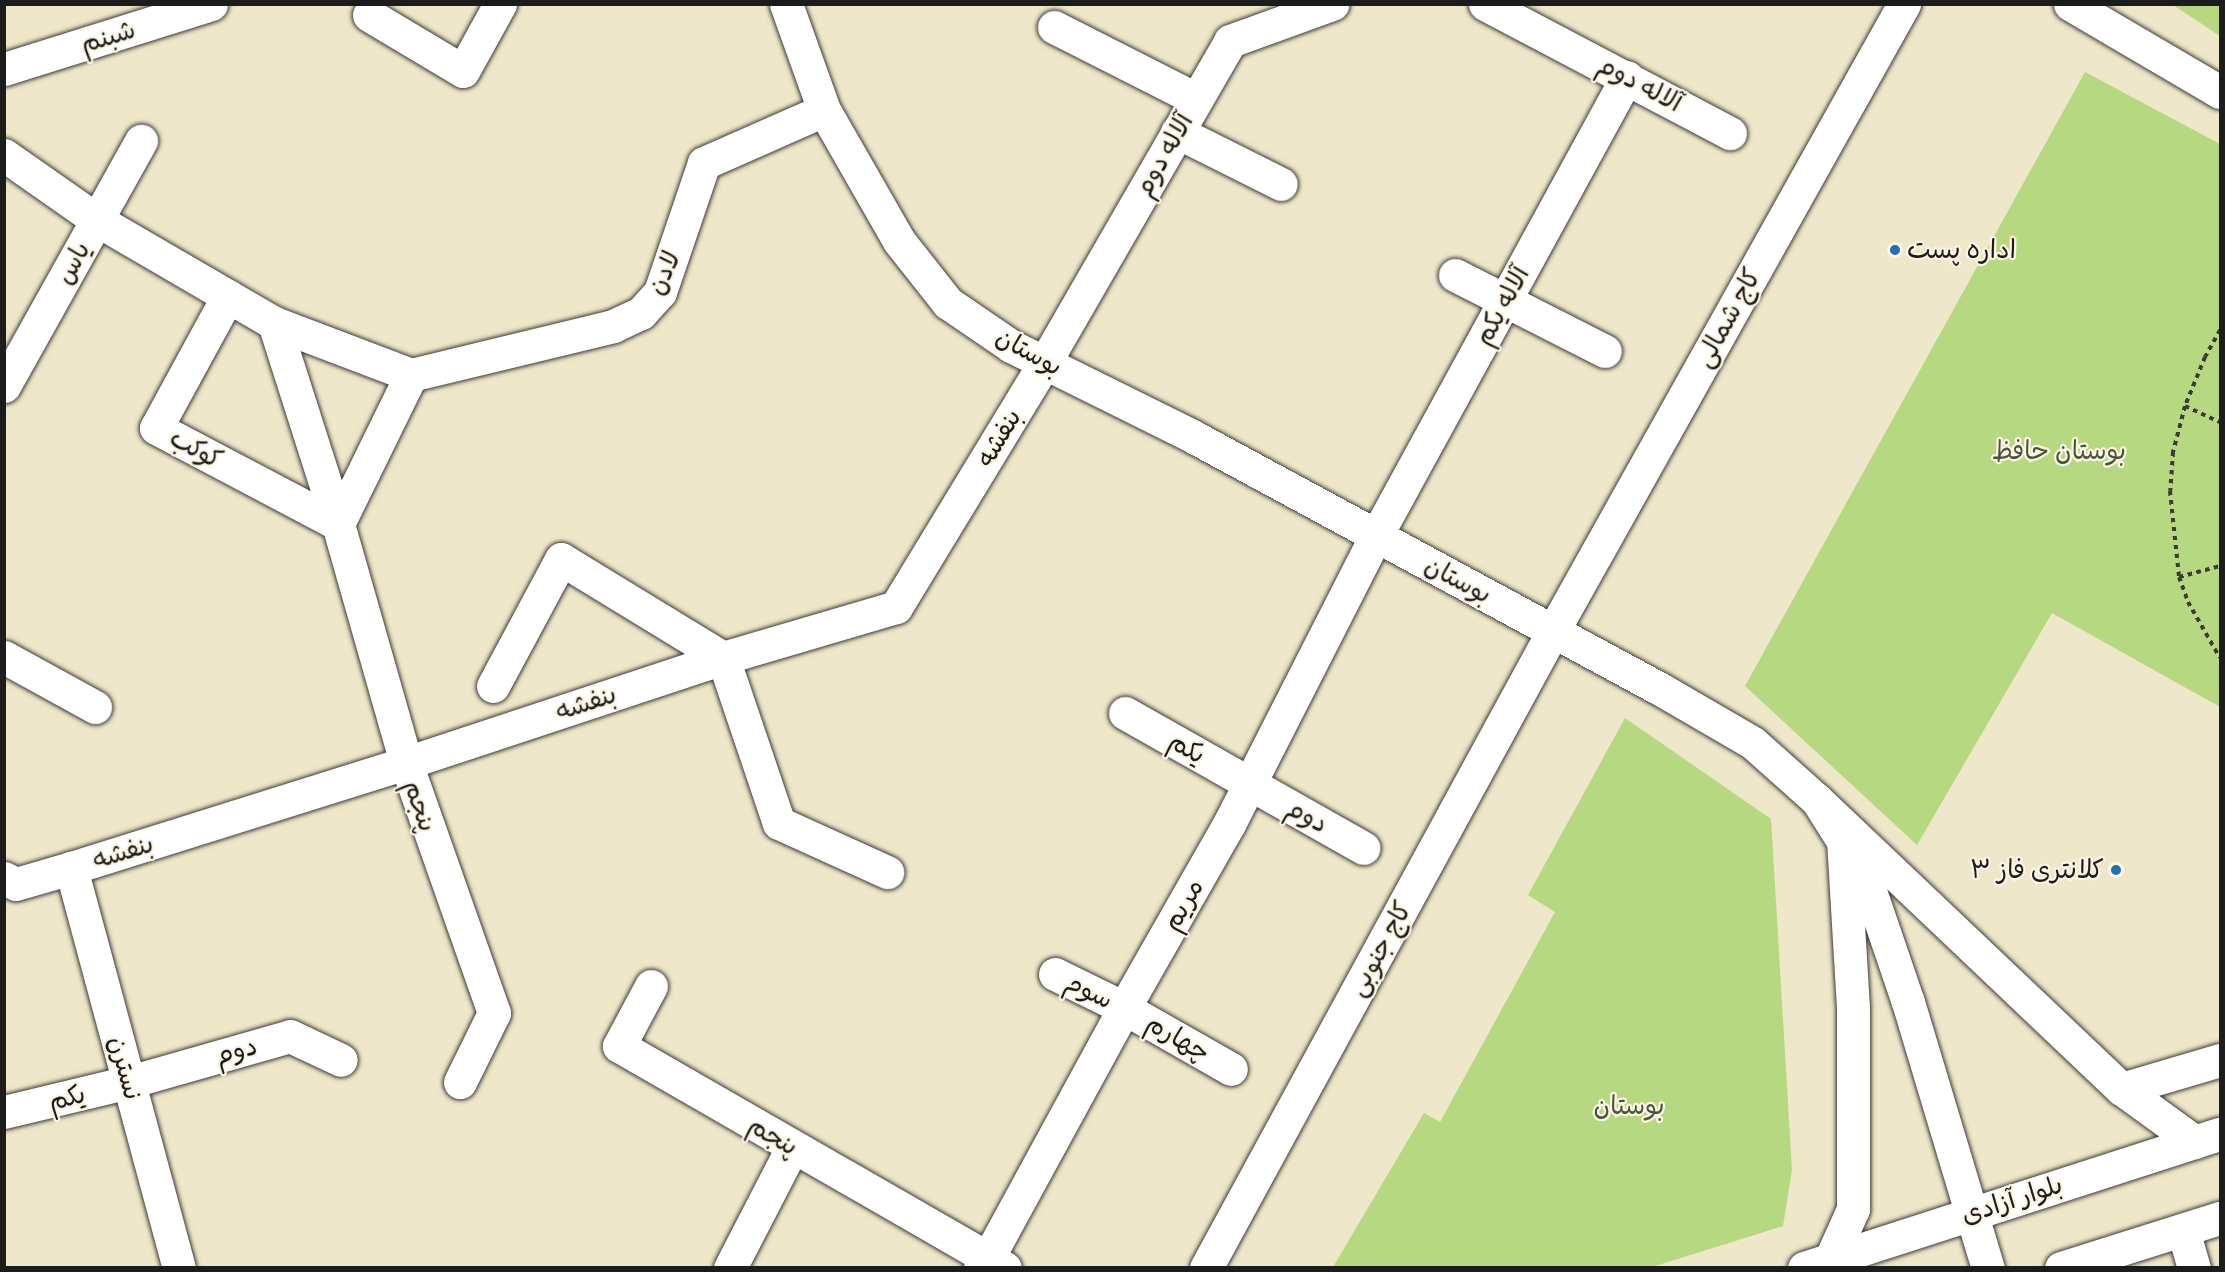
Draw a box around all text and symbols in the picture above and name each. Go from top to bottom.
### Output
street label: شبنم [77,14,139,60]
street label: آلاله دوم [1593,49,1687,119]
street label: آلاله دوم [1128,108,1200,202]
place label: اداره پست [1907,234,2016,266]
street label: یاس [49,236,97,290]
marker: اداره پست [1888,243,1902,257]
street label: لادن [640,246,688,300]
street label: آلاله یکم [1468,261,1536,351]
street label: کاج شمالی [1688,263,1768,373]
street label: بوستان [990,321,1068,383]
street label: بنفشه [970,403,1028,473]
street label: کوکب [164,422,228,476]
park label: بوستان حافظ [1992,435,2126,467]
street label: بوستان [1419,550,1497,610]
street label: بنفشه [552,679,620,727]
street label: یکم [1163,725,1211,771]
street label: پنجم [397,776,443,836]
street label: دوم [1281,792,1333,840]
street label: بنفشه [89,828,157,876]
place label: کلانتری فاز ۳ [1970,854,2104,886]
marker: کلانتری فاز ۳ [2109,863,2123,877]
street label: مریم [1156,873,1210,937]
street label: کاج جنوبی [1341,896,1419,1002]
street label: سوم [1060,966,1118,1016]
street label: چهارم [1140,1007,1216,1069]
street label: دوم [211,1030,261,1072]
street label: نسترن [102,1033,148,1103]
street label: یکم [45,1078,89,1118]
park label: بوستان [1593,1090,1665,1122]
street label: پنجم [743,1109,803,1163]
street label: بلوار آزادی [1957,1169,2067,1231]

